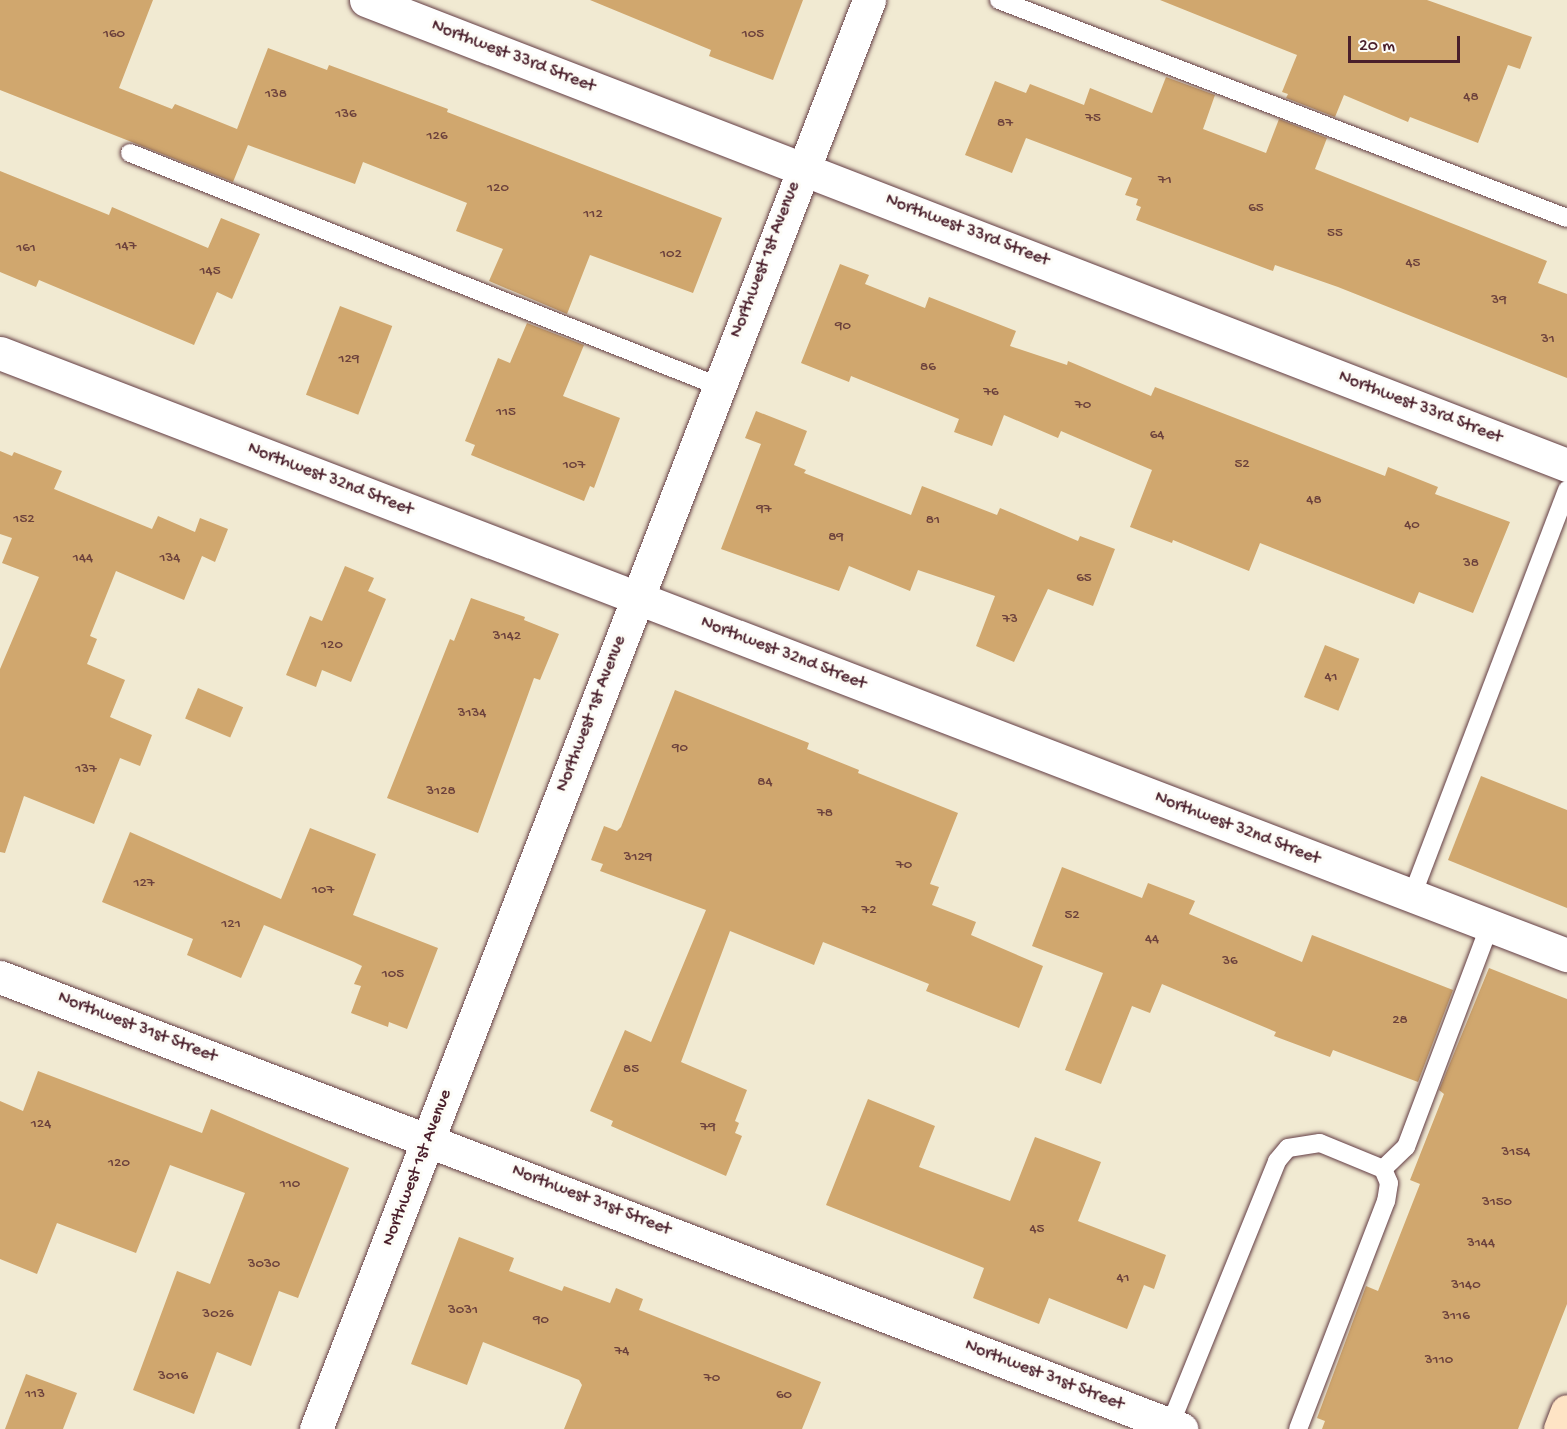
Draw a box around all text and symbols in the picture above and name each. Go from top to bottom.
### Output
street label: Northwest 33rd Street [428,16,598,98]
scale bar [1351,24,1464,62]
house number: 160 [103,26,125,44]
house number: 105 [742,26,764,44]
text: 20 m [1359,36,1395,57]
house number: 138 [265,86,287,104]
house number: 48 [1463,89,1479,107]
house number: 136 [335,106,357,124]
house number: 75 [1085,110,1101,128]
house number: 87 [997,115,1013,133]
house number: 126 [426,128,448,146]
house number: 71 [1158,172,1172,190]
street label: Northwest 1st Avenue [726,179,806,341]
house number: 120 [487,180,509,198]
street label: Northwest 33rd Street [882,190,1052,272]
house number: 65 [1248,200,1264,218]
house number: 112 [583,206,603,224]
house number: 55 [1327,225,1343,243]
house number: 147 [116,238,136,256]
house number: 161 [16,240,36,258]
house number: 102 [660,246,682,264]
house number: 45 [1406,255,1420,273]
house number: 145 [199,263,221,281]
house number: 39 [1491,292,1507,310]
house number: 90 [835,318,851,336]
house number: 31 [1541,331,1555,349]
house number: 129 [339,351,359,369]
house number: 86 [920,359,936,377]
street label: Northwest 33rd Street [1335,367,1505,449]
house number: 76 [983,384,999,402]
house number: 70 [1075,397,1091,415]
house number: 115 [496,404,516,422]
house number: 64 [1150,427,1164,445]
street label: Northwest 32nd Street [244,438,416,522]
house number: 52 [1234,456,1250,474]
house number: 107 [563,457,585,475]
house number: 48 [1306,492,1322,510]
house number: 97 [756,501,772,519]
house number: 152 [13,511,35,529]
house number: 81 [926,512,940,530]
house number: 40 [1404,517,1420,535]
house number: 89 [828,529,844,547]
house number: 144 [73,550,93,568]
house number: 134 [160,550,180,568]
house number: 38 [1463,555,1479,573]
house number: 65 [1076,570,1092,588]
house number: 73 [1002,611,1018,629]
street label: Northwest 32nd Street [697,612,869,696]
house number: 3142 [493,628,521,646]
street label: Northwest 1st Avenue [552,633,632,795]
house number: 120 [321,637,343,655]
house number: 41 [1324,669,1338,687]
house number: 3134 [458,705,486,723]
house number: 90 [672,740,688,758]
house number: 137 [75,761,97,779]
house number: 84 [757,774,773,792]
house number: 3128 [426,783,456,801]
street label: Northwest 32nd Street [1151,787,1323,871]
house number: 78 [817,805,833,823]
house number: 3129 [624,849,652,867]
house number: 70 [896,857,912,875]
house number: 127 [133,875,155,893]
house number: 107 [312,882,334,900]
house number: 72 [861,902,877,920]
house number: 52 [1064,907,1080,925]
house number: 121 [221,916,241,934]
house number: 44 [1145,931,1159,949]
house number: 36 [1222,953,1238,971]
house number: 105 [382,966,404,984]
street label: Northwest 31st Street [54,988,220,1068]
house number: 28 [1392,1012,1408,1030]
house number: 85 [623,1061,639,1079]
street label: Northwest 1st Avenue [378,1087,458,1249]
house number: 124 [31,1116,51,1134]
house number: 79 [700,1119,716,1137]
house number: 3154 [1502,1144,1530,1162]
house number: 120 [108,1155,130,1173]
street label: Northwest 31st Street [508,1161,674,1241]
house number: 110 [280,1176,300,1194]
house number: 3150 [1482,1194,1512,1212]
house number: 45 [1030,1221,1044,1239]
house number: 3144 [1467,1235,1495,1253]
house number: 3030 [248,1256,280,1274]
house number: 41 [1116,1270,1130,1288]
house number: 3140 [1451,1277,1481,1295]
house number: 3031 [448,1302,478,1320]
house number: 3026 [202,1306,234,1324]
house number: 3116 [1442,1308,1470,1326]
house number: 90 [533,1312,549,1330]
street label: Northwest 31st Street [961,1336,1127,1416]
house number: 74 [615,1343,629,1361]
house number: 3110 [1425,1352,1453,1370]
house number: 3016 [158,1368,188,1386]
house number: 70 [704,1370,720,1388]
house number: 113 [25,1386,45,1404]
house number: 60 [776,1387,792,1405]

